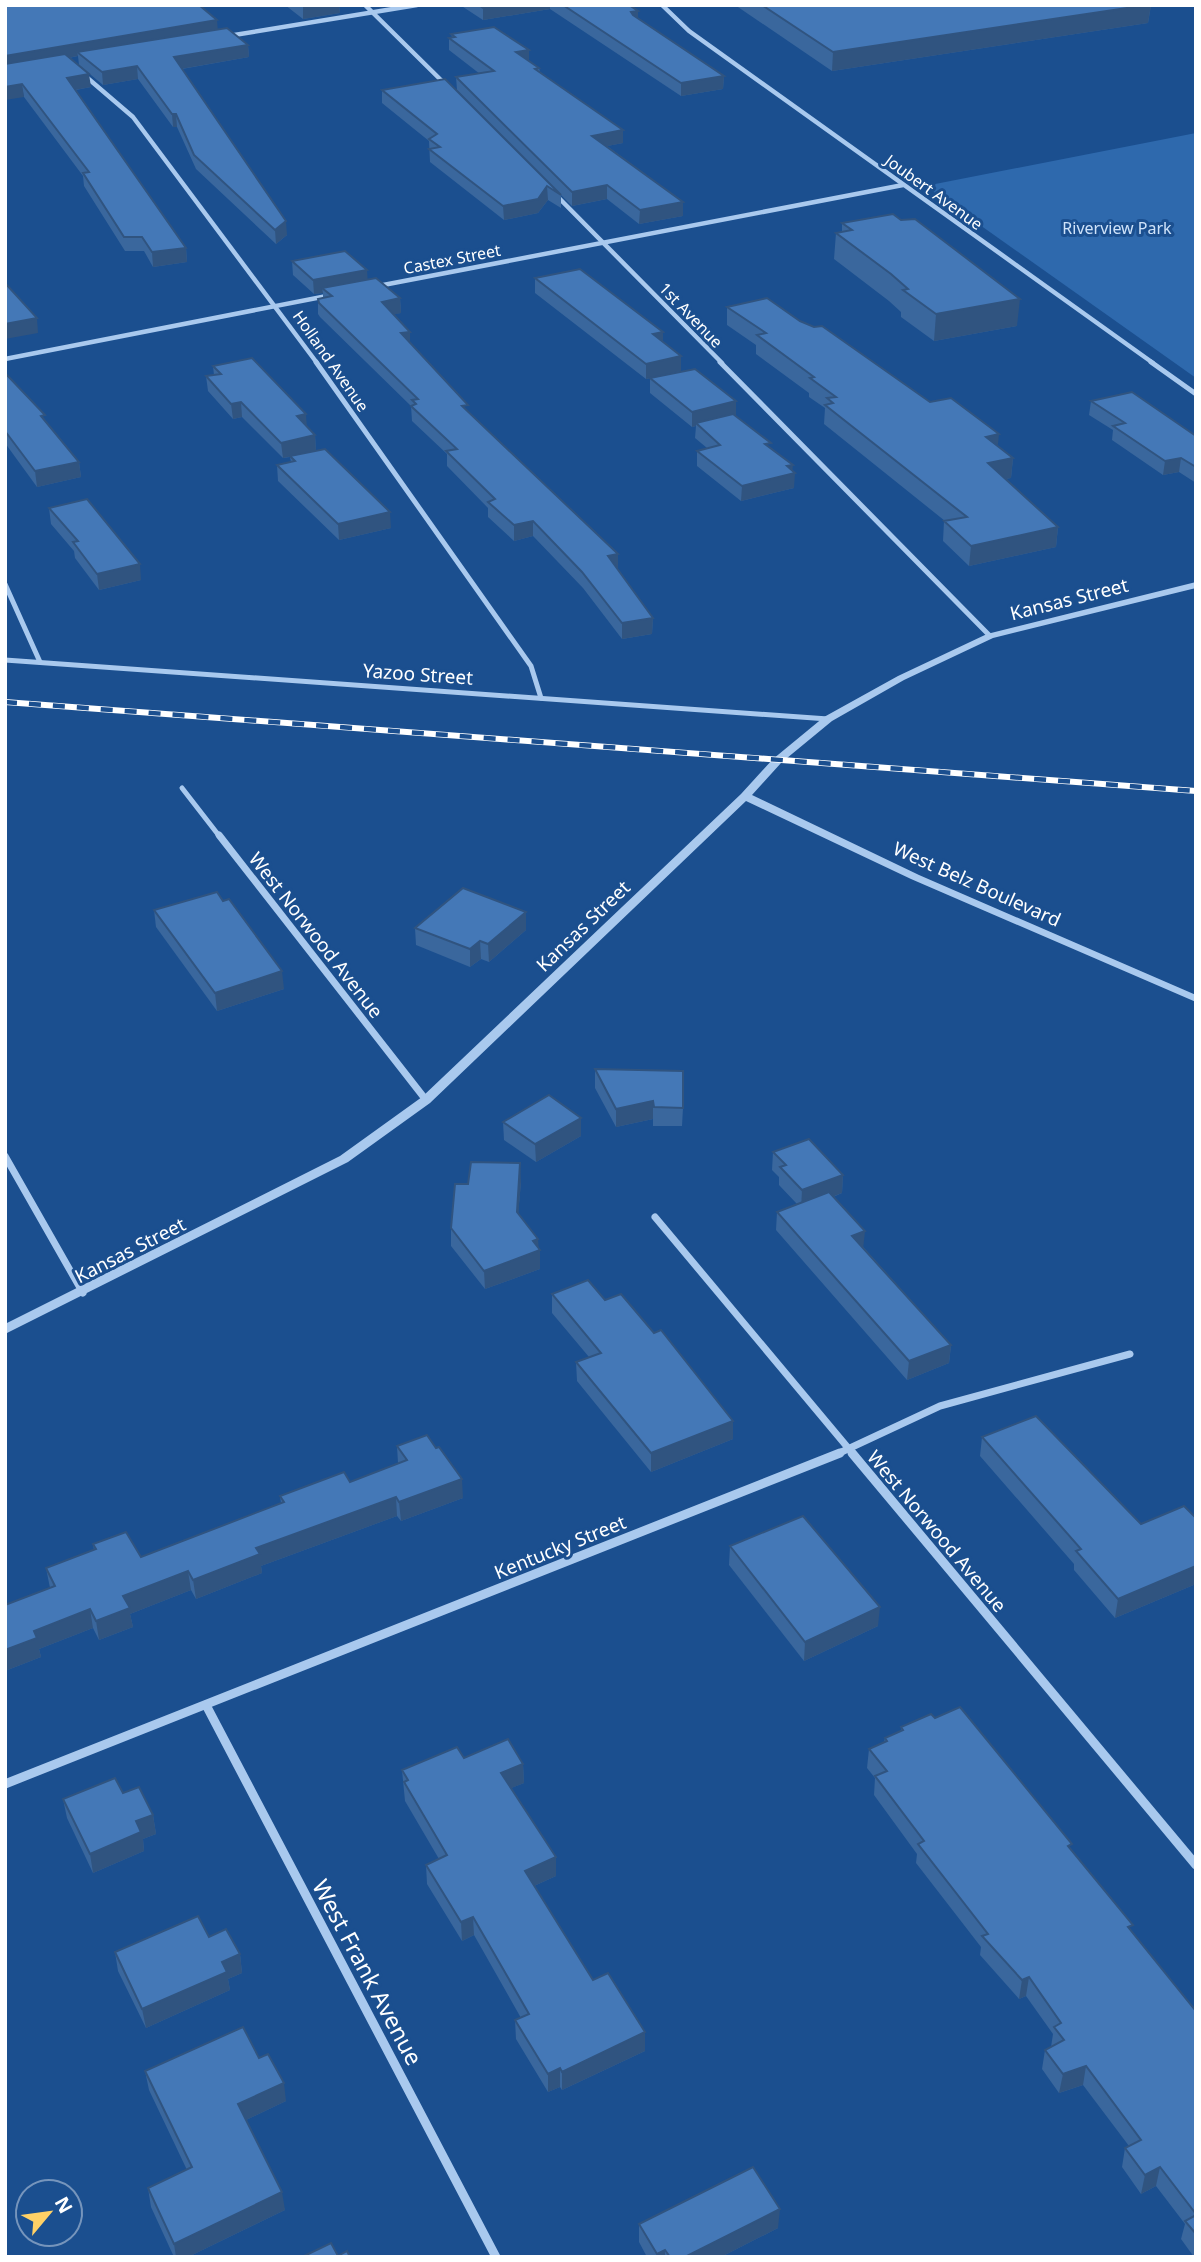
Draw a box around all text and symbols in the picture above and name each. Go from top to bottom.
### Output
street label: Joubert Avenue [879,148,987,235]
park label: Riverview Park [1062,217,1172,239]
street label: Castex Street [402,239,503,279]
street label: 1st Avenue [654,278,728,352]
street label: Holland Avenue [288,306,374,416]
street label: Kansas Street [1007,572,1131,626]
street label: Yazoo Street [362,657,474,691]
street label: West Belz Boulevard [889,835,1065,933]
street label: West Norwood Avenue [243,847,389,1023]
street label: Kansas Street [530,875,636,977]
street label: Kansas Street [70,1211,190,1289]
street label: West Norwood Avenue [861,1445,1013,1617]
street label: Kentucky Street [490,1509,630,1585]
street label: West Frank Avenue [305,1873,431,2071]
north arrow [14,2178,84,2248]
text: N [49,2192,79,2218]

